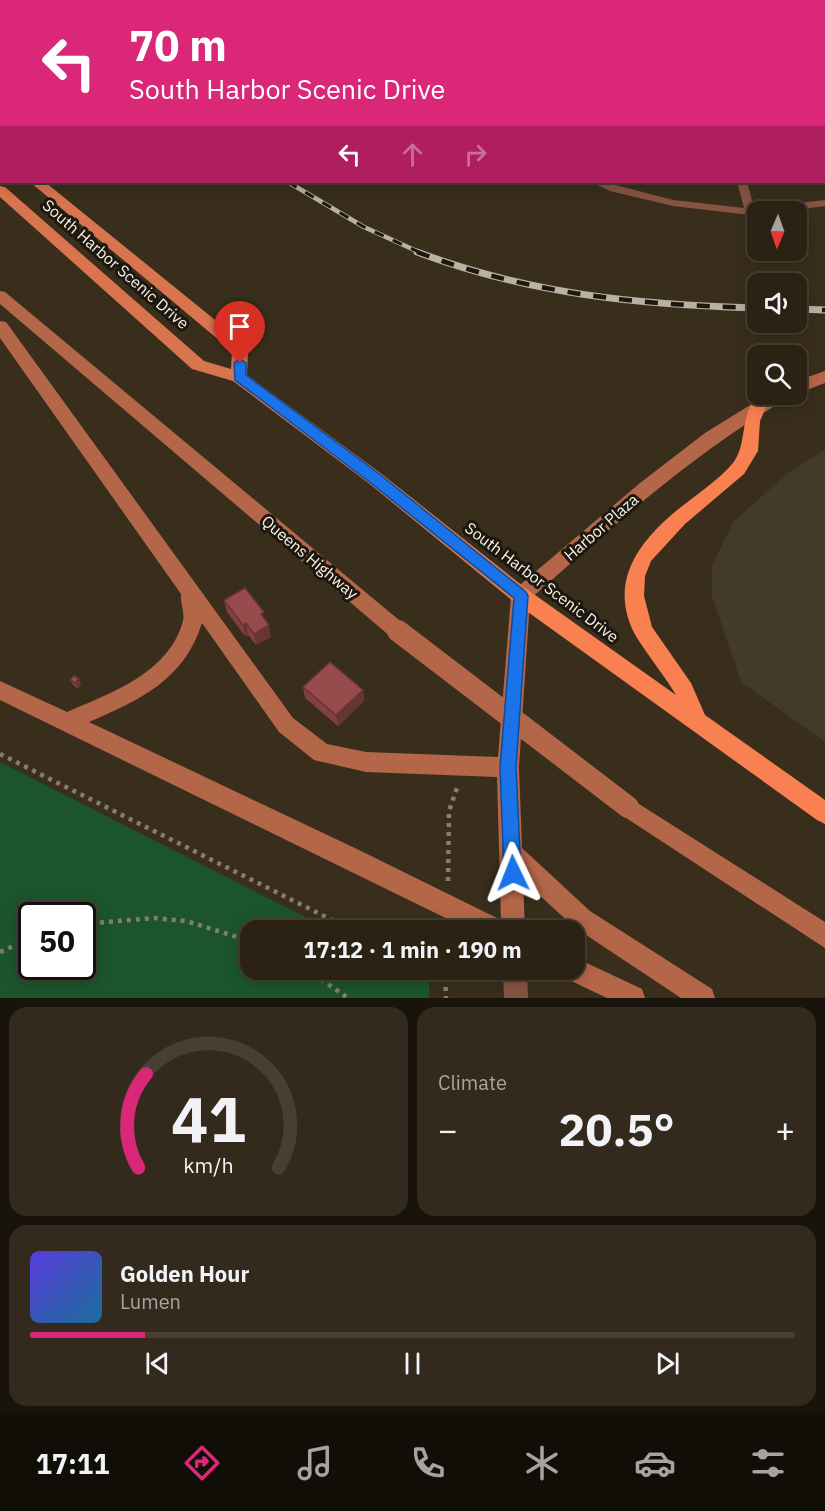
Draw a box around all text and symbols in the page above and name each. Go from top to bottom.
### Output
text: 70 m [129,18,227,73]
icon: left [30,24,108,102]
text: South Harbor Scenic Drive [129,71,445,106]
icon: left [333,138,366,171]
icon: ahead [396,138,429,171]
icon: right [459,138,492,171]
street label: South Harbor Scenic Drive [39,195,193,333]
north arrow [747,201,807,261]
map controls [747,201,807,405]
button: sound [747,273,807,333]
pin [214,301,265,363]
icon: arrive [223,310,256,343]
button: search [747,345,807,405]
street label: Harbor Plaza [560,489,643,565]
street label: Queens Highway [258,511,362,603]
street label: South Harbor Scenic Drive [461,518,623,647]
position arrow [481,841,545,905]
speed limit sign: 50 [18,902,96,980]
text: 17:12 · 1 min · 190 m [303,935,522,964]
text: Climate [438,1069,507,1096]
text: 41 [171,1078,246,1159]
text: 20.5° [558,1100,675,1158]
text: − [438,1108,458,1151]
text: + [775,1108,795,1151]
text: km/h [183,1152,234,1180]
text: Golden Hour [120,1259,249,1288]
text: Lumen [120,1288,181,1315]
icon: previous [141,1347,174,1380]
icon: pause [396,1347,429,1380]
icon: next [651,1347,684,1380]
icon: directions [181,1442,223,1484]
icon: music [294,1442,336,1484]
icon: phone [407,1442,449,1484]
icon: climate [521,1442,563,1484]
icon: car [634,1442,676,1484]
icon: filters [747,1442,789,1484]
text: 17:11 [36,1446,109,1481]

